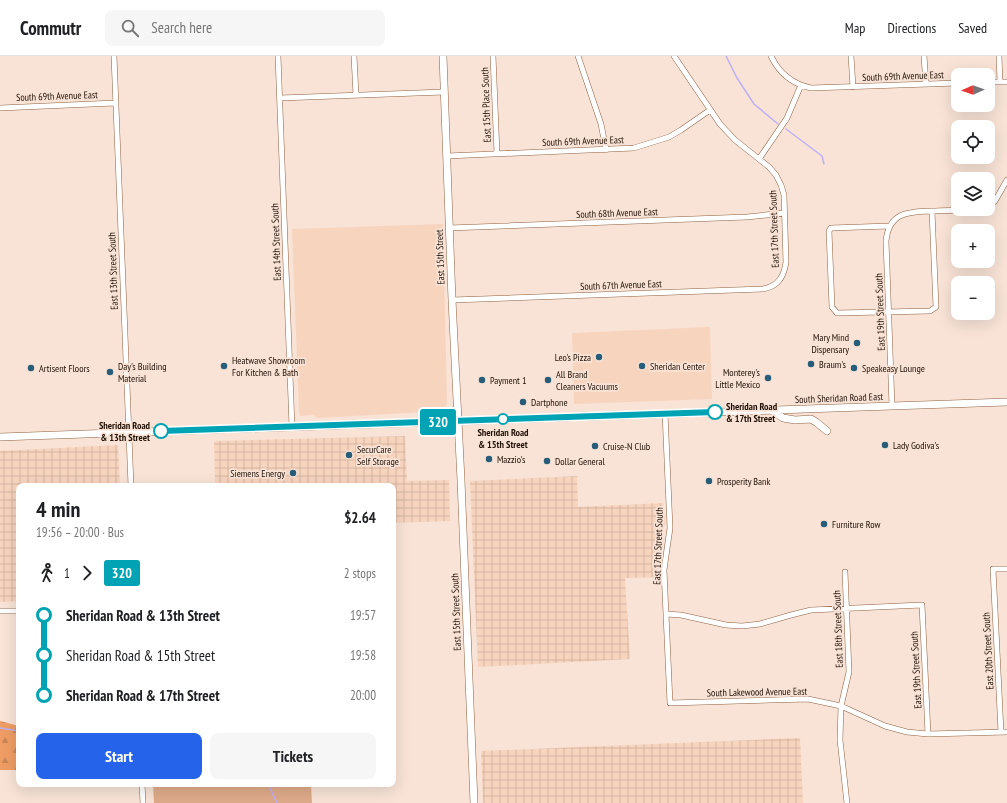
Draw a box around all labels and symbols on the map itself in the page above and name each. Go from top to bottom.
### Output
street label: East 15th Place South [478,67,494,143]
street label: South 69th Avenue East [862,68,944,84]
north arrow [951,68,995,112]
street label: South 69th Avenue East [16,88,98,104]
street label: South 69th Avenue East [542,133,624,149]
street label: East 17th Street South [766,190,782,268]
street label: East 14th Street South [268,203,284,281]
street label: South 68th Avenue East [576,205,658,221]
street label: East 15th Street [433,229,447,285]
street label: East 13th Street South [105,232,121,310]
street label: East 19th Street South [872,273,888,351]
street label: South 67th Avenue East [580,277,662,293]
place label: Mary Mind Dispensary [811,331,849,356]
marker: Mary Mind Dispensary [852,338,862,348]
place label: Leo's Pizza [555,351,591,364]
marker: Leo's Pizza [594,352,604,362]
place label: Heatwave Showroom For Kitchen & Bath [232,354,305,379]
place label: Braum's [819,358,847,371]
marker: Braum's [806,359,816,369]
place label: Day's Building Material [118,360,167,385]
place label: Sheridan Center [650,360,705,373]
marker: Heatwave Showroom For Kitchen & Bath [219,361,229,371]
marker: Sheridan Center [637,361,647,371]
place label: Artisent Floors [39,362,90,375]
place label: Speakeasy Lounge [862,362,925,375]
marker: Artisent Floors [26,363,36,373]
marker: Speakeasy Lounge [849,363,859,373]
place label: Monterey's Little Mexico [715,366,761,391]
marker: Day's Building Material [105,367,115,377]
place label: All Brand Cleaners Vacuums [556,368,619,393]
marker: Monterey's Little Mexico [763,373,773,383]
place label: Payment 1 [490,374,526,387]
marker: Payment 1 [477,375,487,385]
marker: All Brand Cleaners Vacuums [543,375,553,385]
street label: South Sheridan Road East [795,390,884,406]
place label: Dartphone [531,396,568,409]
marker: Dartphone [518,397,528,407]
place label: Sheridan Road & 17th Street [726,400,778,425]
marker: Sheridan Road & 17th Street [707,404,723,420]
line badge: 320 [415,409,461,435]
marker: Sheridan Road & 15th Street [497,413,509,425]
place label: Sheridan Road & 13th Street [99,419,151,444]
marker: Sheridan Road & 13th Street [153,423,169,439]
place label: Sheridan Road & 15th Street [477,426,529,451]
place label: Lady Godiva's [893,439,940,452]
place label: Cruise-N Club [603,440,650,453]
marker: Lady Godiva's [880,440,890,450]
marker: Cruise-N Club [590,441,600,451]
place label: SecurCare Self Storage [357,443,399,468]
marker: SecurCare Self Storage [344,450,354,460]
place label: Mazzio's [497,453,526,466]
marker: Mazzio's [484,454,494,464]
place label: Dollar General [555,455,605,468]
marker: Dollar General [542,456,552,466]
place label: Siemens Energy [230,467,285,480]
marker: Siemens Energy [288,468,298,478]
place label: Prosperity Bank [717,475,770,488]
marker: Prosperity Bank [704,476,714,486]
street label: East 17th Street South [650,507,666,585]
place label: Furniture Row [832,518,880,531]
marker: Furniture Row [819,519,829,529]
street label: East 15th Street South [448,573,464,651]
street label: East 18th Street South [830,590,846,668]
street label: East 20th Street South [979,612,997,690]
street label: East 19th Street South [907,631,925,709]
street label: South Lakewood Avenue East [707,685,808,699]

